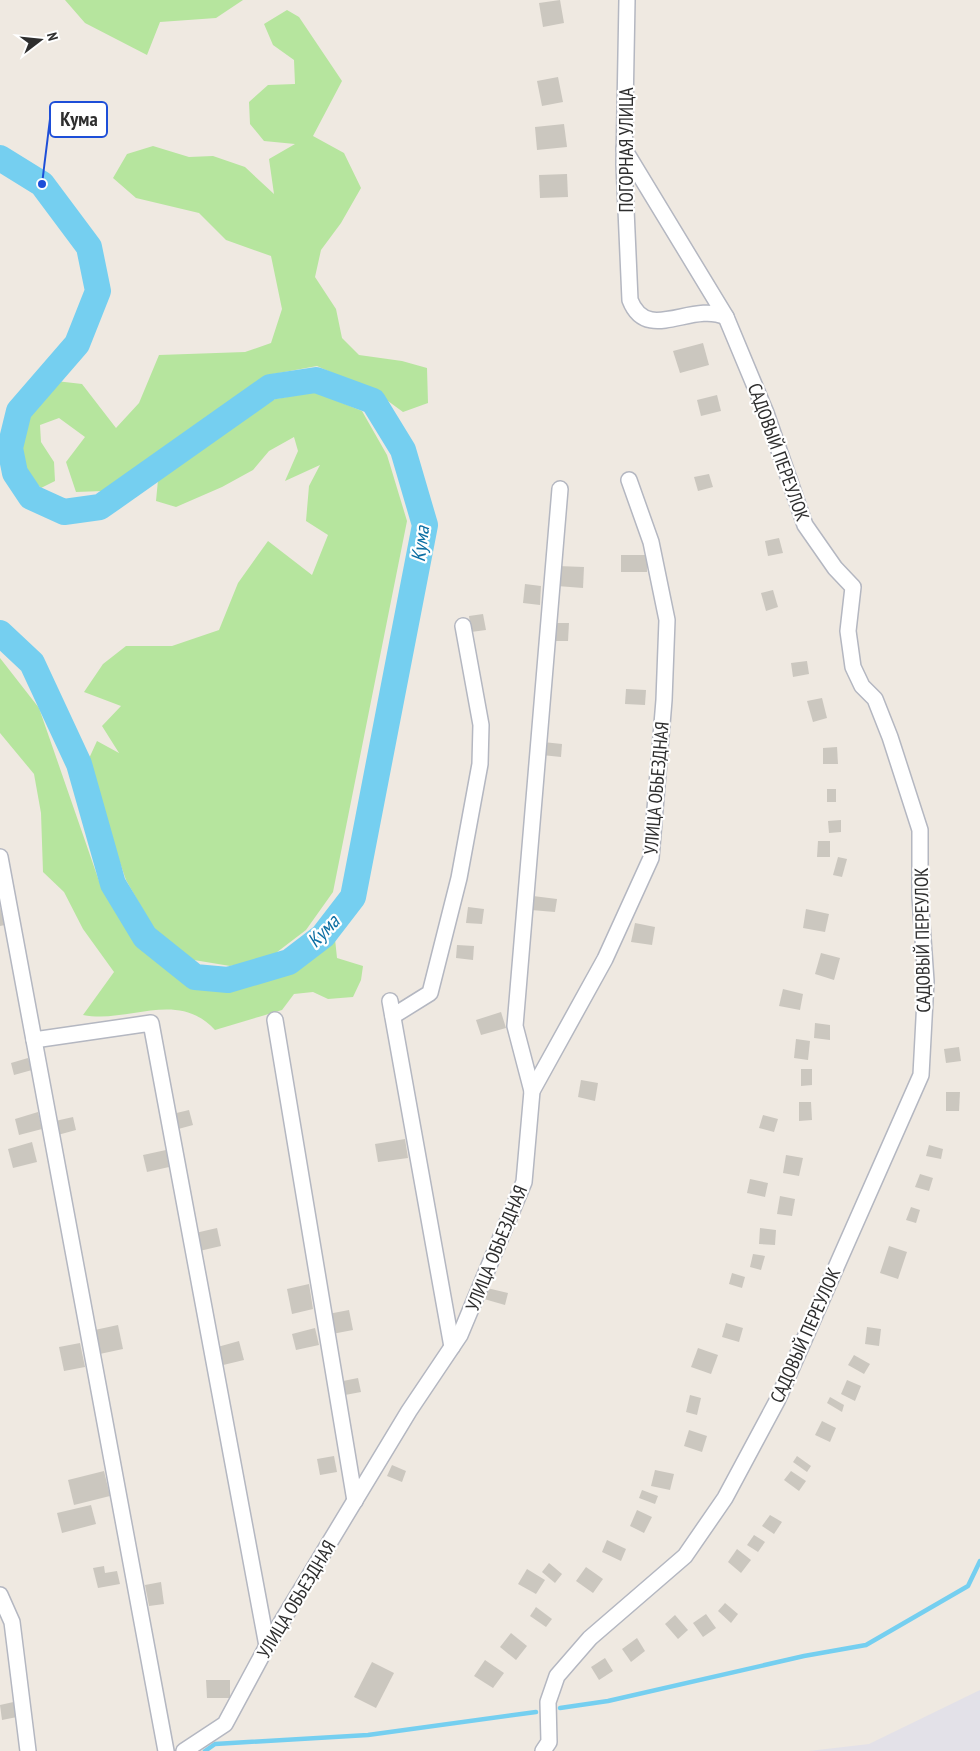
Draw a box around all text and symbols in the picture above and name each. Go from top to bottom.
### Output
north arrow [15,15,65,65]
text: N [43,30,62,43]
street label: ПОГОРНАЯ УЛИЦА [614,87,638,213]
callout: Кума [50,102,107,137]
text: Кума [60,106,98,132]
street label: САДОВЫЙ ПЕРЕУЛОК [743,380,815,524]
water label: Кума [405,524,435,563]
street label: УЛИЦА ОБЬЕЗДНАЯ [638,721,674,855]
street label: САДОВЫЙ ПЕРЕУЛОК [909,867,935,1013]
water label: Кума [301,908,345,953]
street label: УЛИЦА ОБЬЕЗДНАЯ [460,1182,532,1314]
street label: САДОВЫЙ ПЕРЕУЛОК [765,1264,845,1406]
street label: УЛИЦА ОБЬЕЗДНАЯ [251,1536,341,1662]

